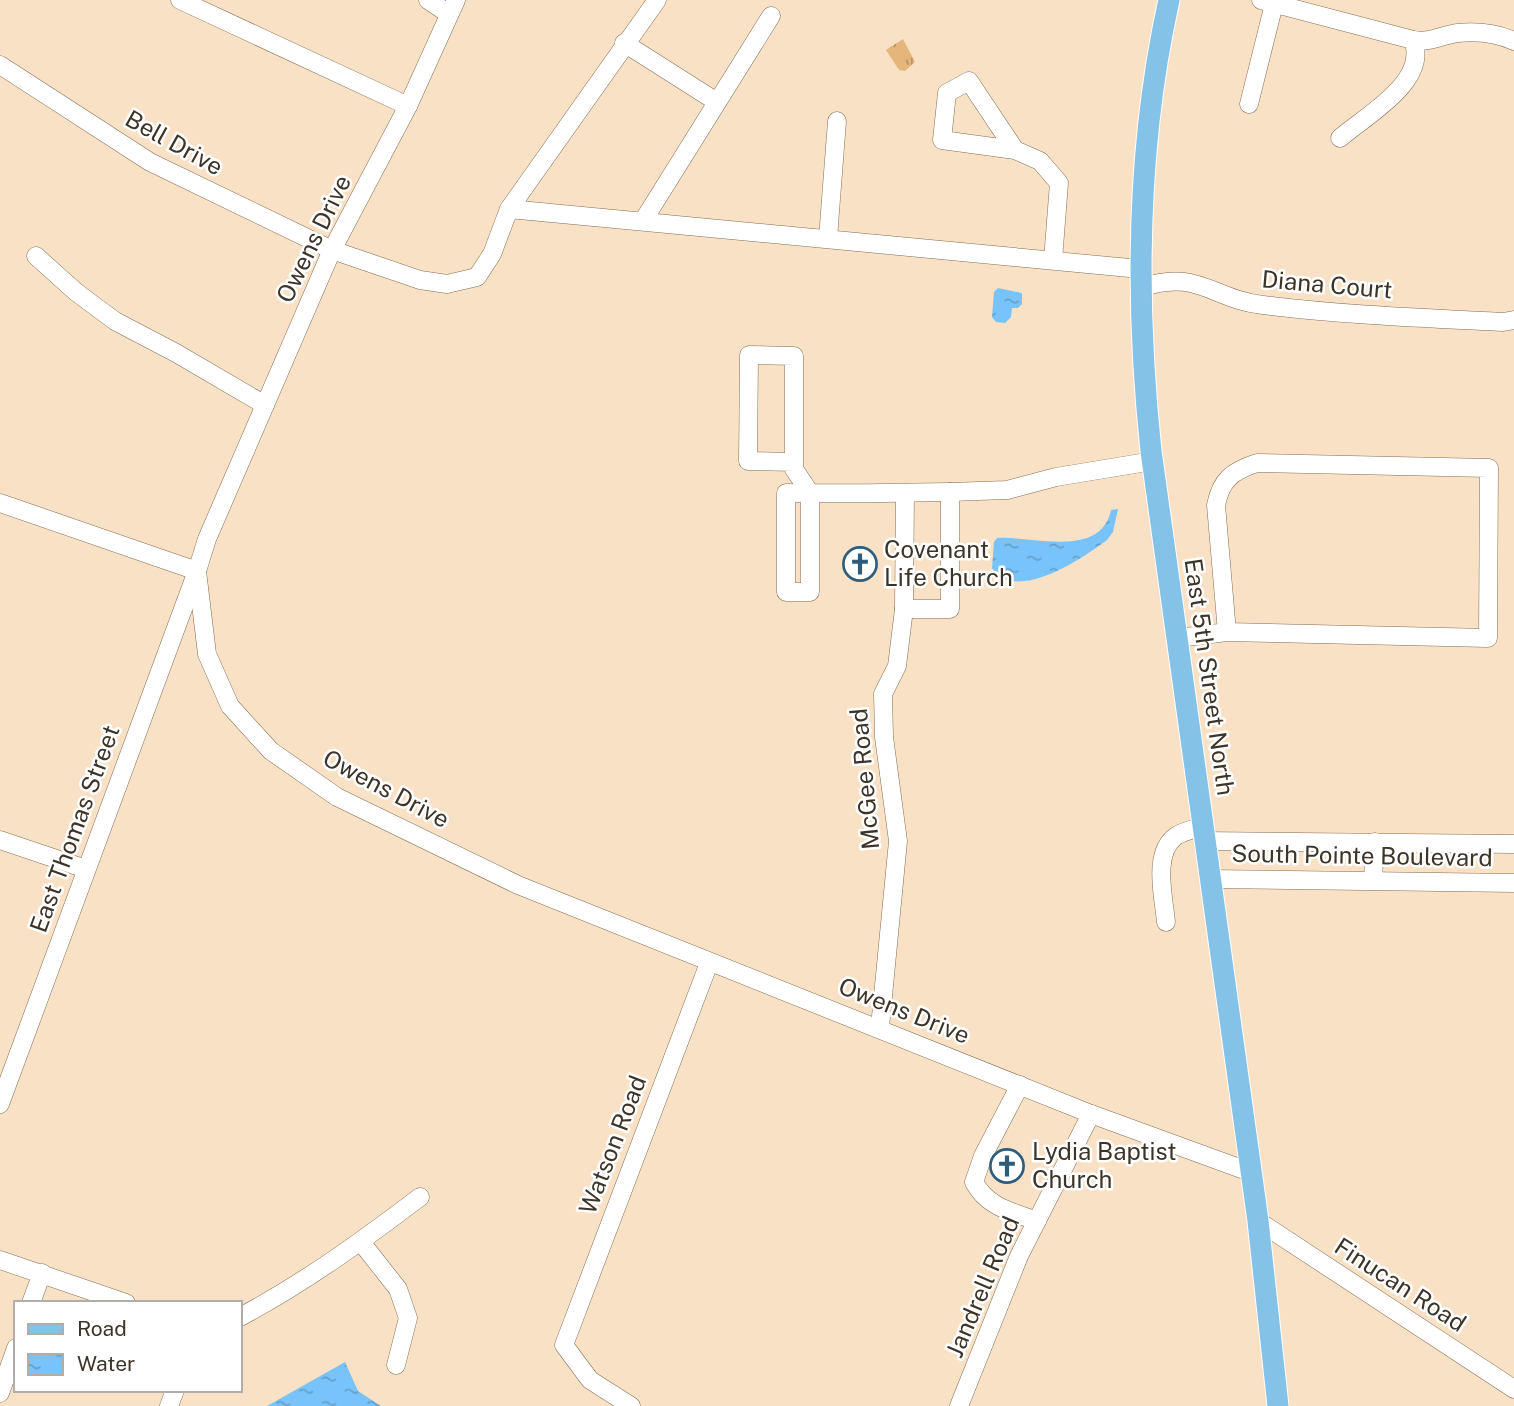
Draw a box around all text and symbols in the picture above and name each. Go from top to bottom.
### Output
street label: Bell Drive [121,104,228,180]
street label: Owens Drive [270,170,356,307]
street label: Diana Court [1260,264,1394,304]
place label: Covenant Life Church [884,535,1013,591]
church icon: Covenant Life Church [841,545,879,583]
street label: East 5th Street North [1179,557,1240,797]
street label: McGee Road [844,707,884,851]
street label: East Thomas Street [24,721,125,936]
street label: Owens Drive [319,743,454,833]
street label: South Pointe Boulevard [1231,839,1493,871]
street label: Owens Drive [835,971,974,1049]
street label: Watson Road [573,1071,651,1218]
place label: Lydia Baptist Church [1032,1137,1177,1193]
church icon: Lydia Baptist Church [988,1147,1026,1185]
street label: Jandrell Road [940,1212,1024,1361]
street label: Finucan Road [1330,1231,1471,1337]
legend [14,1301,242,1392]
text: Road [77,1316,127,1341]
text: Water [77,1351,135,1376]

